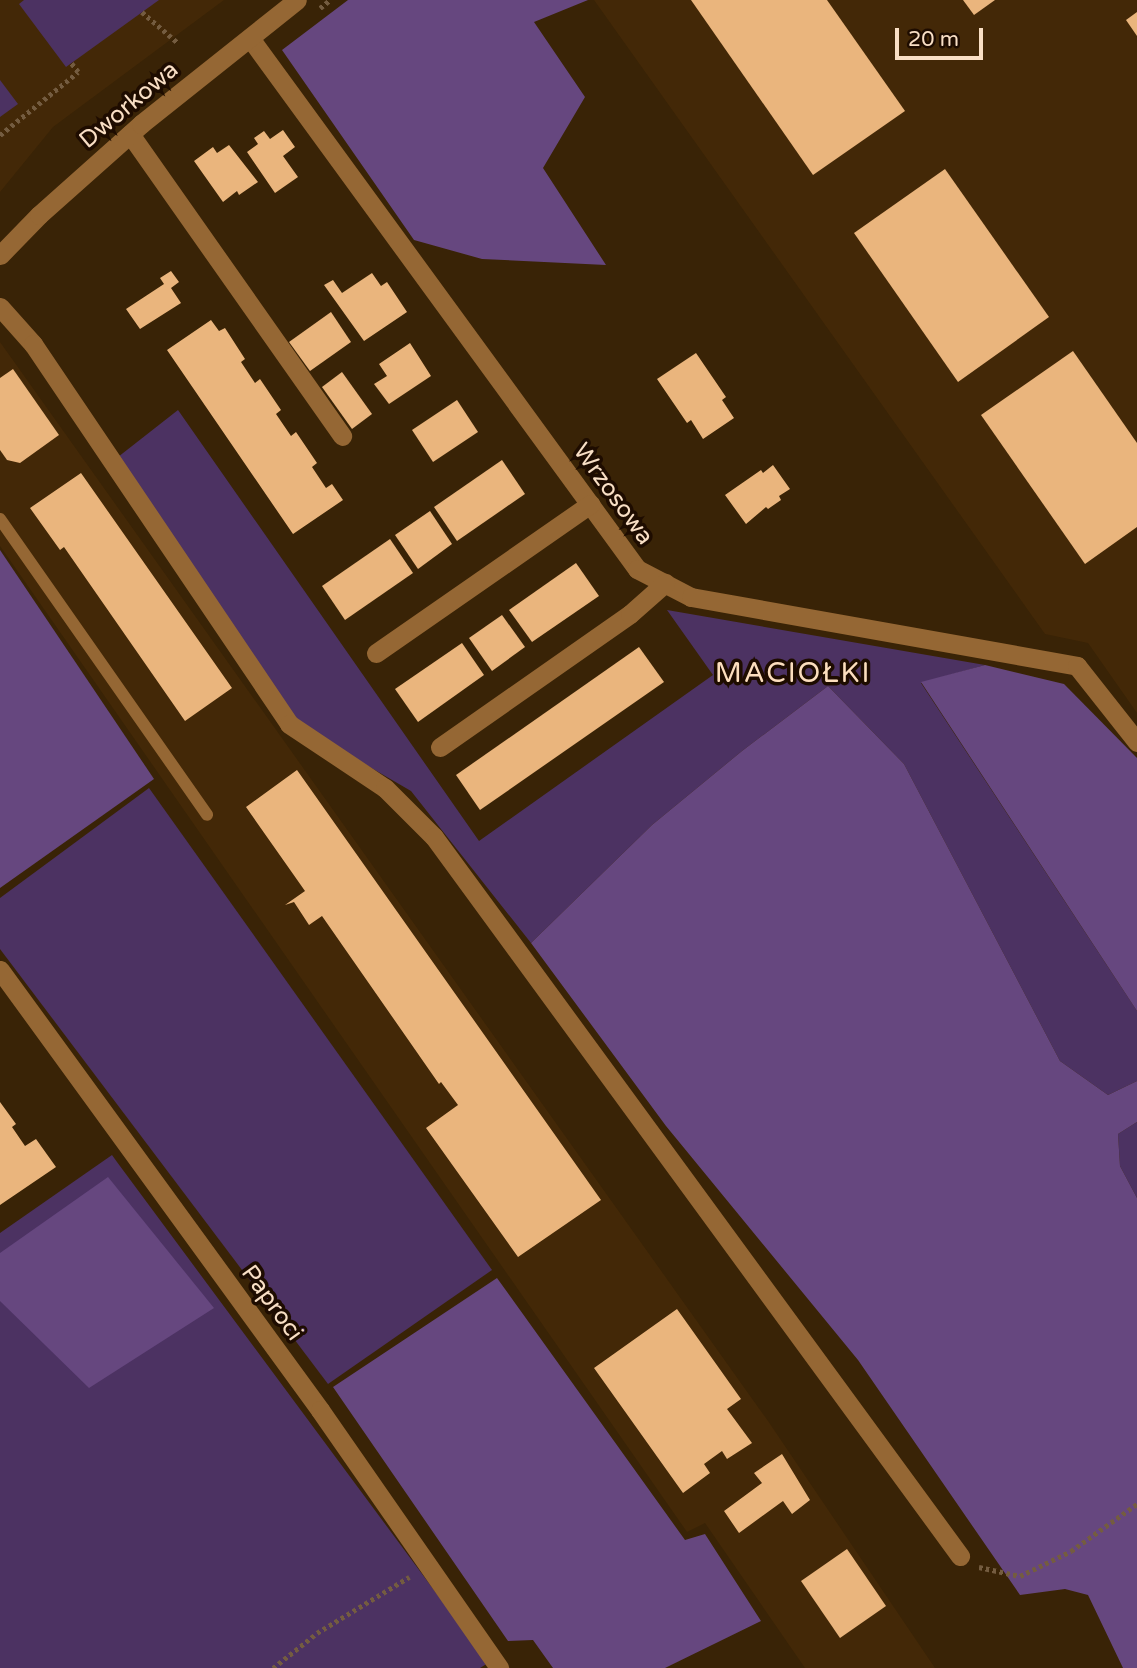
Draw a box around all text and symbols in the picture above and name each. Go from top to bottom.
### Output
scale bar [899,14,986,58]
text: 20 m [908,27,959,52]
street label: Dworkowa [74,55,184,155]
street label: Wrzosowa [567,438,659,550]
district label: MACIOŁKI [716,656,870,690]
street label: Paproci [235,1260,309,1346]

